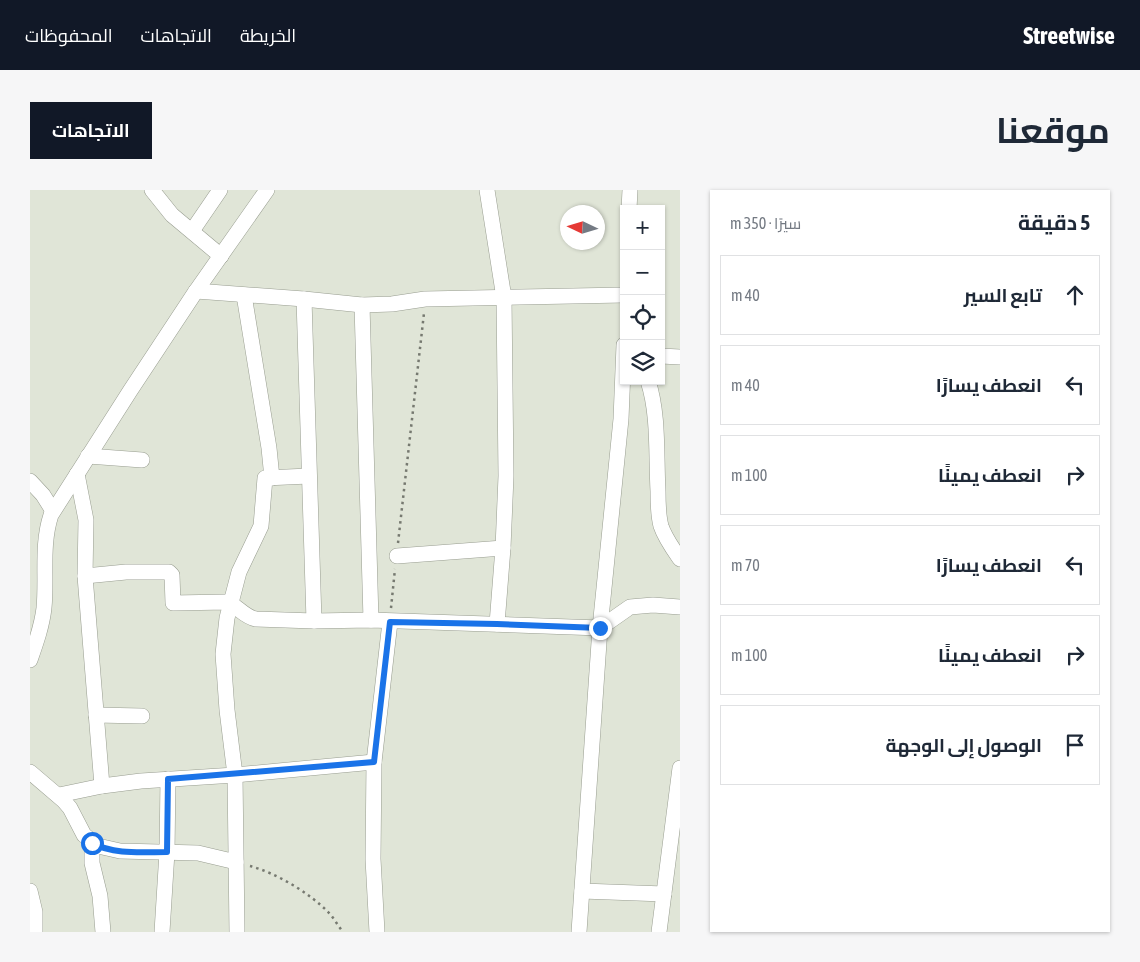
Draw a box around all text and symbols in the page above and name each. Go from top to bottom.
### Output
text: Streetwise [1023,22,1115,49]
text: المحفوظات [25,25,113,46]
text: الاتجاهات [141,25,212,46]
text: الخريطة [240,25,296,46]
button: الاتجاهات [30,102,152,159]
text: موقعنا [996,110,1110,150]
north arrow [560,205,605,250]
map controls [620,205,665,385]
button: + [620,205,665,250]
text: 5 دقيقة [1018,210,1090,234]
text: سيرًا · 350 m [730,214,801,232]
button: − [620,250,665,295]
icon: ahead [1061,281,1089,309]
text: تابع السير [964,284,1042,306]
text: 40 m [731,286,760,304]
button: locate [620,295,665,340]
button: layers [620,340,665,385]
icon: left [1061,371,1089,399]
text: انعطف يسارًا [936,374,1042,396]
text: 40 m [731,376,760,394]
icon: right [1061,461,1089,489]
text: انعطف يمينًا [938,464,1042,486]
text: 100 m [731,466,767,484]
icon: left [1061,551,1089,579]
text: انعطف يسارًا [936,554,1042,576]
text: 70 m [731,556,760,574]
route end [589,617,612,640]
icon: right [1061,641,1089,669]
text: انعطف يمينًا [938,644,1042,666]
text: 100 m [731,646,767,664]
icon: arrive [1061,731,1089,759]
text: الوصول إلى الوجهة [885,734,1042,756]
route start [81,832,104,855]

